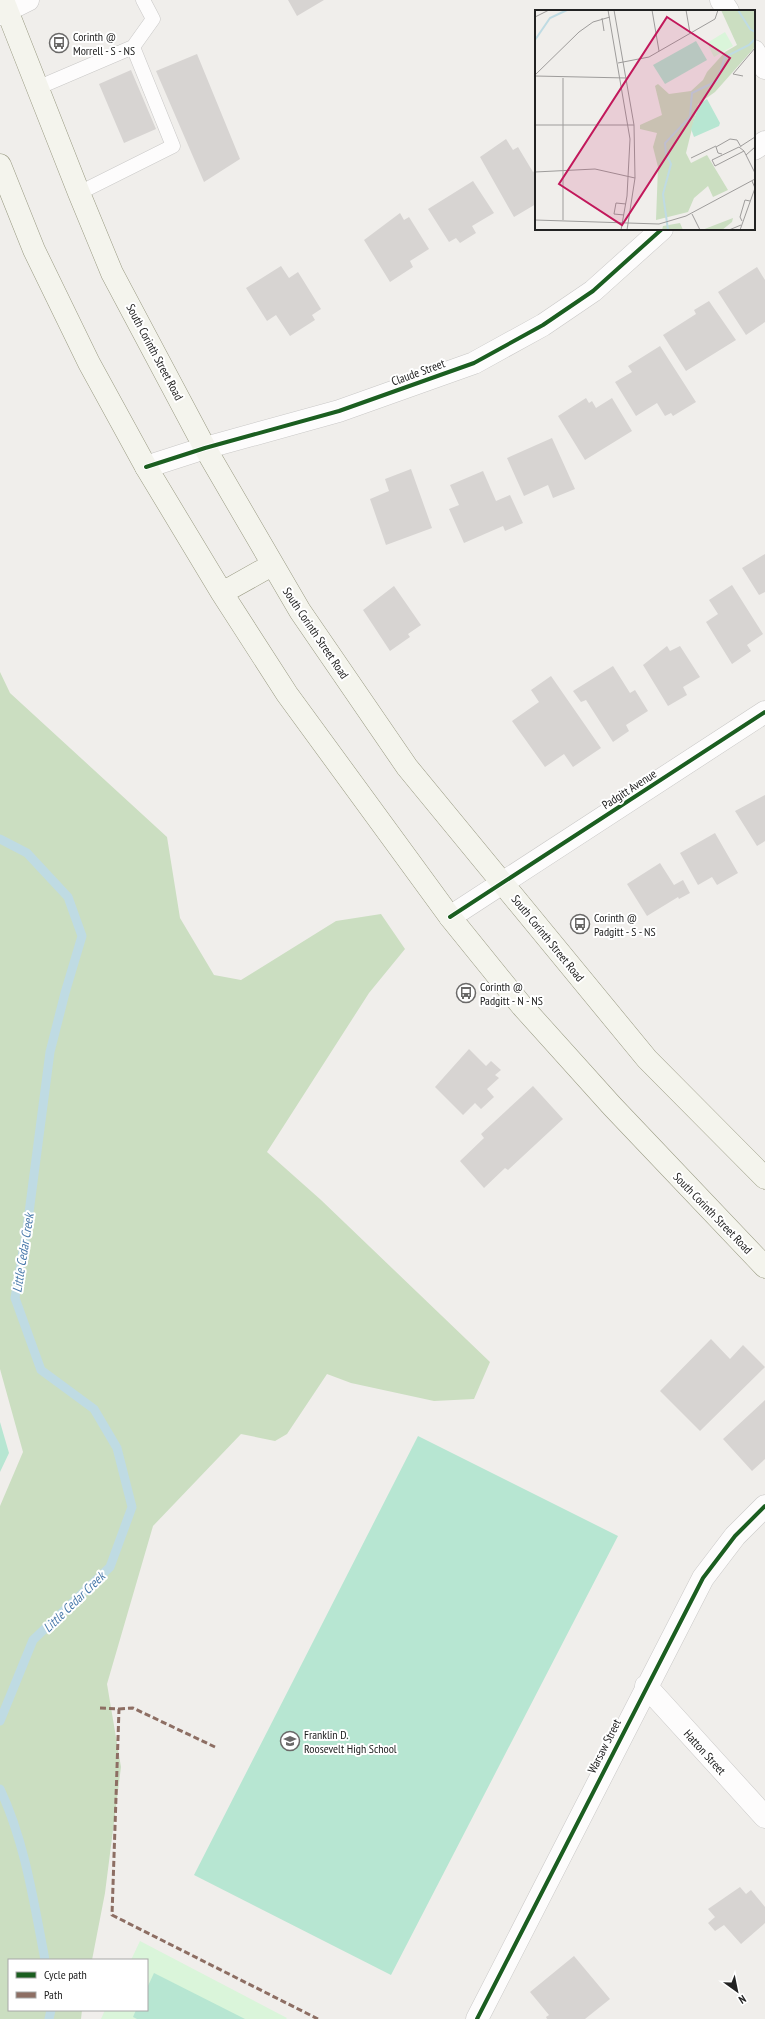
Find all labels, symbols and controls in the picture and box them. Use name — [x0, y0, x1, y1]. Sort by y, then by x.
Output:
inset map — [535, 10, 755, 230]
place label: Corinth @ Morrell - S - NS — [73, 29, 135, 58]
bus stop icon: Corinth @ Morrell - S - NS — [48, 32, 70, 54]
street label: South Corinth Street Road — [123, 301, 187, 403]
street label: Claude Street — [389, 355, 447, 389]
street label: South Corinth Street Road — [280, 584, 352, 682]
street label: Padgitt Avenue — [599, 766, 659, 812]
street label: South Corinth Street Road — [508, 892, 588, 984]
place label: Corinth @ Padgitt - S - NS — [594, 910, 656, 939]
bus stop icon: Corinth @ Padgitt - S - NS — [569, 913, 591, 935]
place label: Corinth @ Padgitt - N - NS — [480, 979, 543, 1008]
bus stop icon: Corinth @ Padgitt - N - NS — [455, 982, 477, 1004]
street label: South Corinth Street Road — [670, 1169, 756, 1257]
water label: Little Cedar Creek — [8, 1210, 38, 1294]
water label: Little Cedar Creek — [39, 1567, 110, 1636]
street label: Warsaw Street — [584, 1716, 624, 1776]
street label: Hatton Street — [681, 1726, 730, 1778]
place label: Franklin D. Roosevelt High School — [304, 1727, 397, 1756]
school or university icon: Franklin D. Roosevelt High School — [279, 1730, 301, 1752]
legend — [8, 1959, 148, 2011]
text: Cycle path — [44, 1967, 87, 1982]
north arrow — [717, 1971, 757, 2011]
text: Path — [44, 1987, 62, 2002]
text: N — [736, 1992, 749, 2007]

